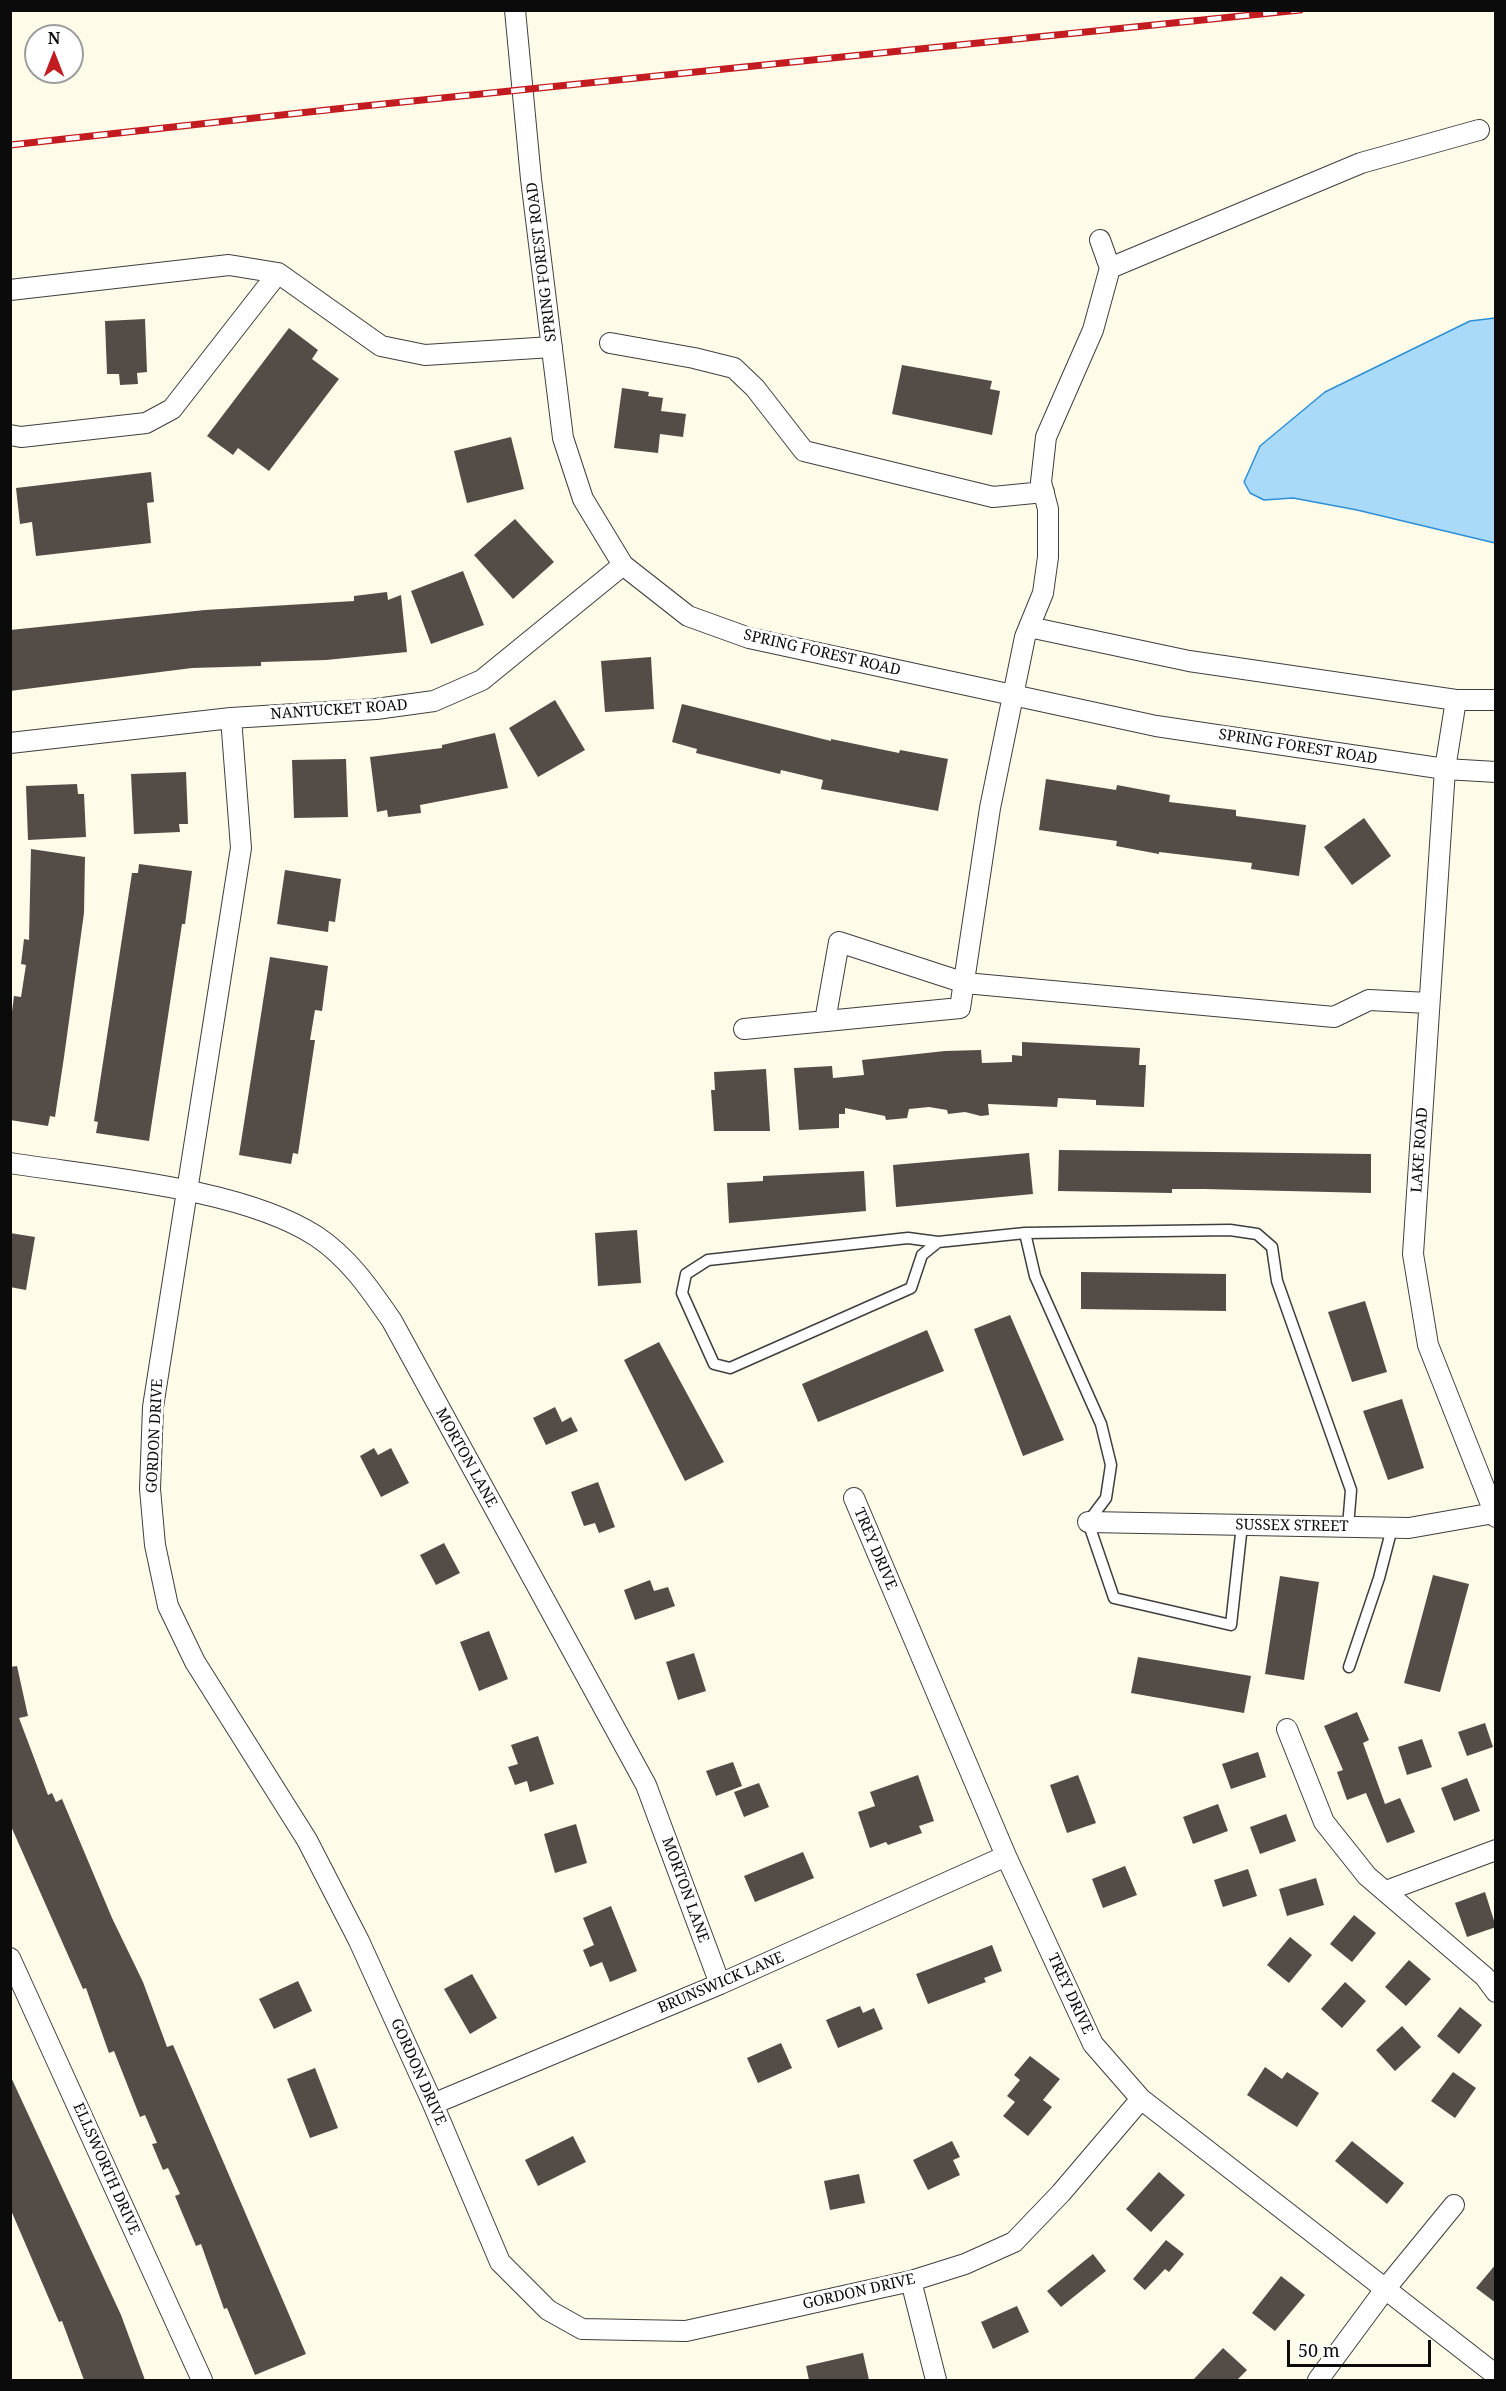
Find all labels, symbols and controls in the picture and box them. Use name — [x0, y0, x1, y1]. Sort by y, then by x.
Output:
north arrow — [24, 24, 84, 84]
text: N — [48, 27, 60, 49]
street label: SPRING FOREST ROAD — [523, 181, 561, 343]
street label: SPRING FOREST ROAD — [742, 626, 902, 680]
street label: NANTUCKET ROAD — [270, 696, 408, 724]
street label: SPRING FOREST ROAD — [1217, 726, 1379, 768]
street label: LAKE ROAD — [1408, 1107, 1432, 1193]
street label: GORDON DRIVE — [143, 1378, 167, 1494]
street label: MORTON LANE — [431, 1405, 501, 1511]
street label: TREY DRIVE — [850, 1505, 900, 1593]
street label: SUSSEX STREET — [1235, 1516, 1349, 1536]
street label: MORTON LANE — [658, 1835, 712, 1945]
street label: BRUNSWICK LANE — [655, 1948, 787, 2018]
street label: TREY DRIVE — [1043, 1951, 1097, 2037]
street label: GORDON DRIVE — [386, 2016, 450, 2128]
street label: ELLSWORTH DRIVE — [69, 2100, 143, 2238]
street label: GORDON DRIVE — [801, 2270, 917, 2314]
scale bar — [1290, 2328, 1434, 2366]
text: 50 m — [1298, 2338, 1340, 2362]

